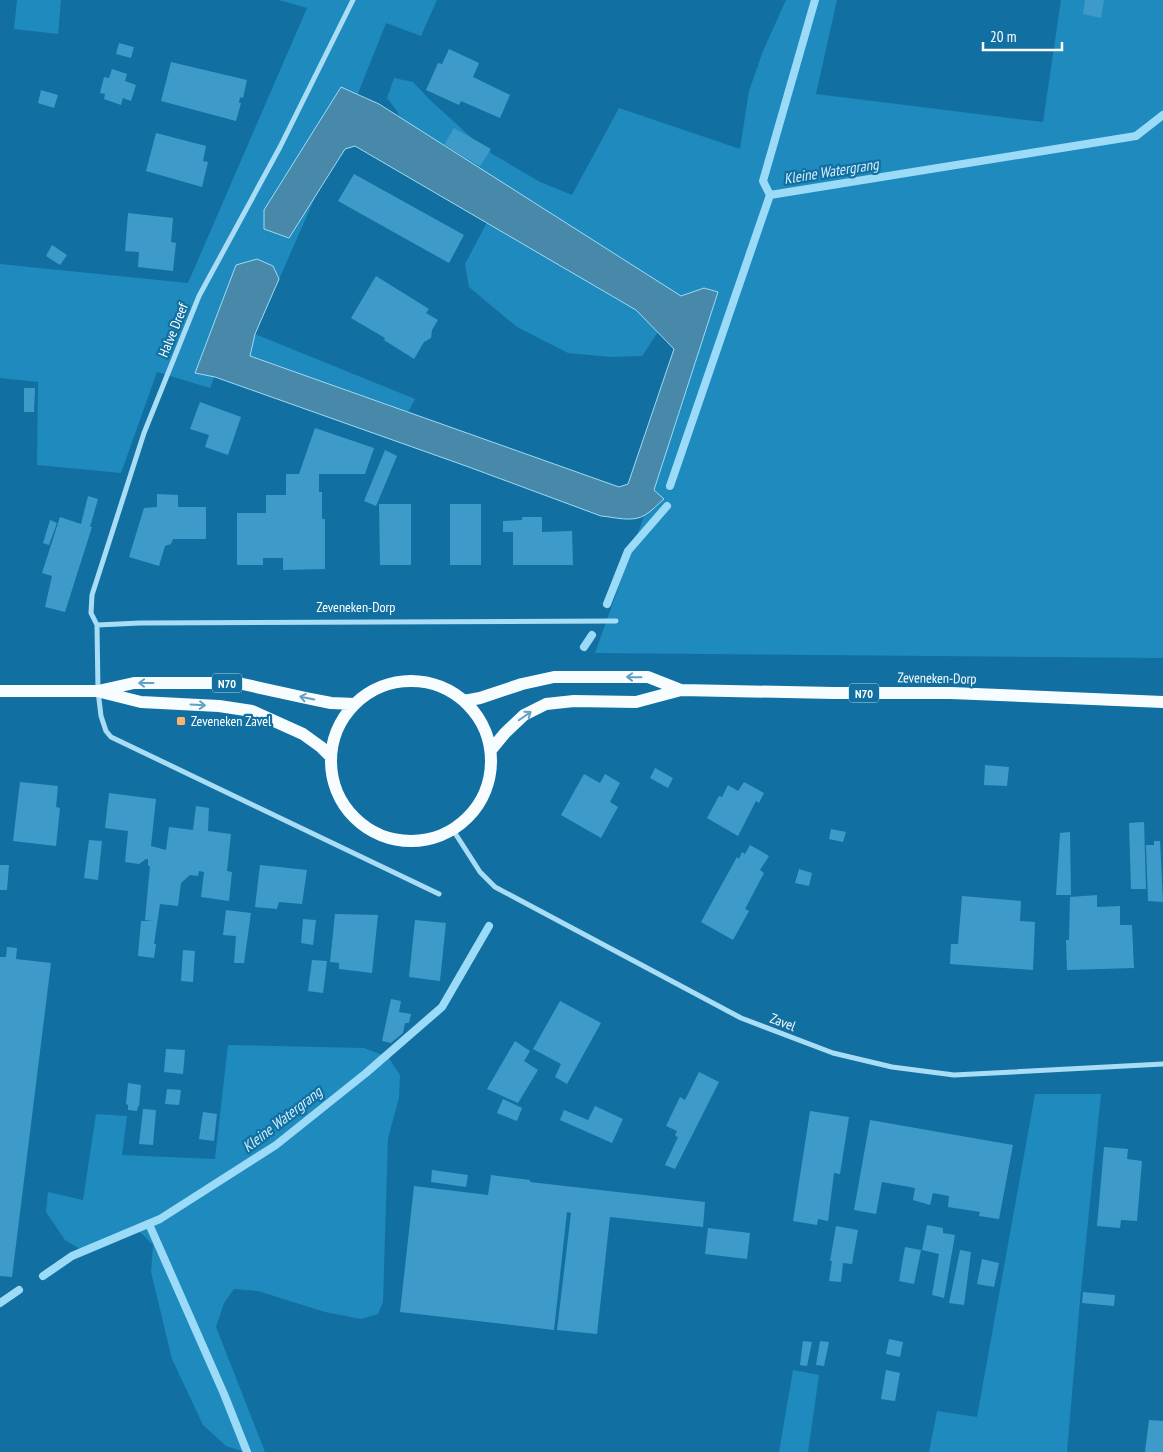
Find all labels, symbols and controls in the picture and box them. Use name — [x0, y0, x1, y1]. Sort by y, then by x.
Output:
scale bar — [983, 20, 1062, 52]
text: 20 m — [990, 27, 1016, 46]
water label: Kleine Watergrang — [782, 154, 881, 188]
street label: Halve Dreef — [154, 300, 192, 360]
street label: Zeveneken-Dorp — [317, 598, 395, 616]
street label: Zeveneken-Dorp — [897, 668, 977, 688]
one-way arrow — [626, 672, 642, 682]
road number: N70 — [212, 674, 242, 692]
one-way arrow — [138, 678, 154, 688]
road number: N70 — [849, 684, 879, 702]
one-way arrow — [299, 693, 315, 703]
one-way arrow — [190, 701, 206, 710]
one-way arrow — [518, 711, 532, 721]
place label: Zeveneken Zavel — [191, 712, 272, 730]
marker: Zeveneken Zavel — [175, 715, 187, 727]
street label: Zavel — [768, 1009, 799, 1035]
water label: Kleine Watergrang — [238, 1081, 327, 1156]

